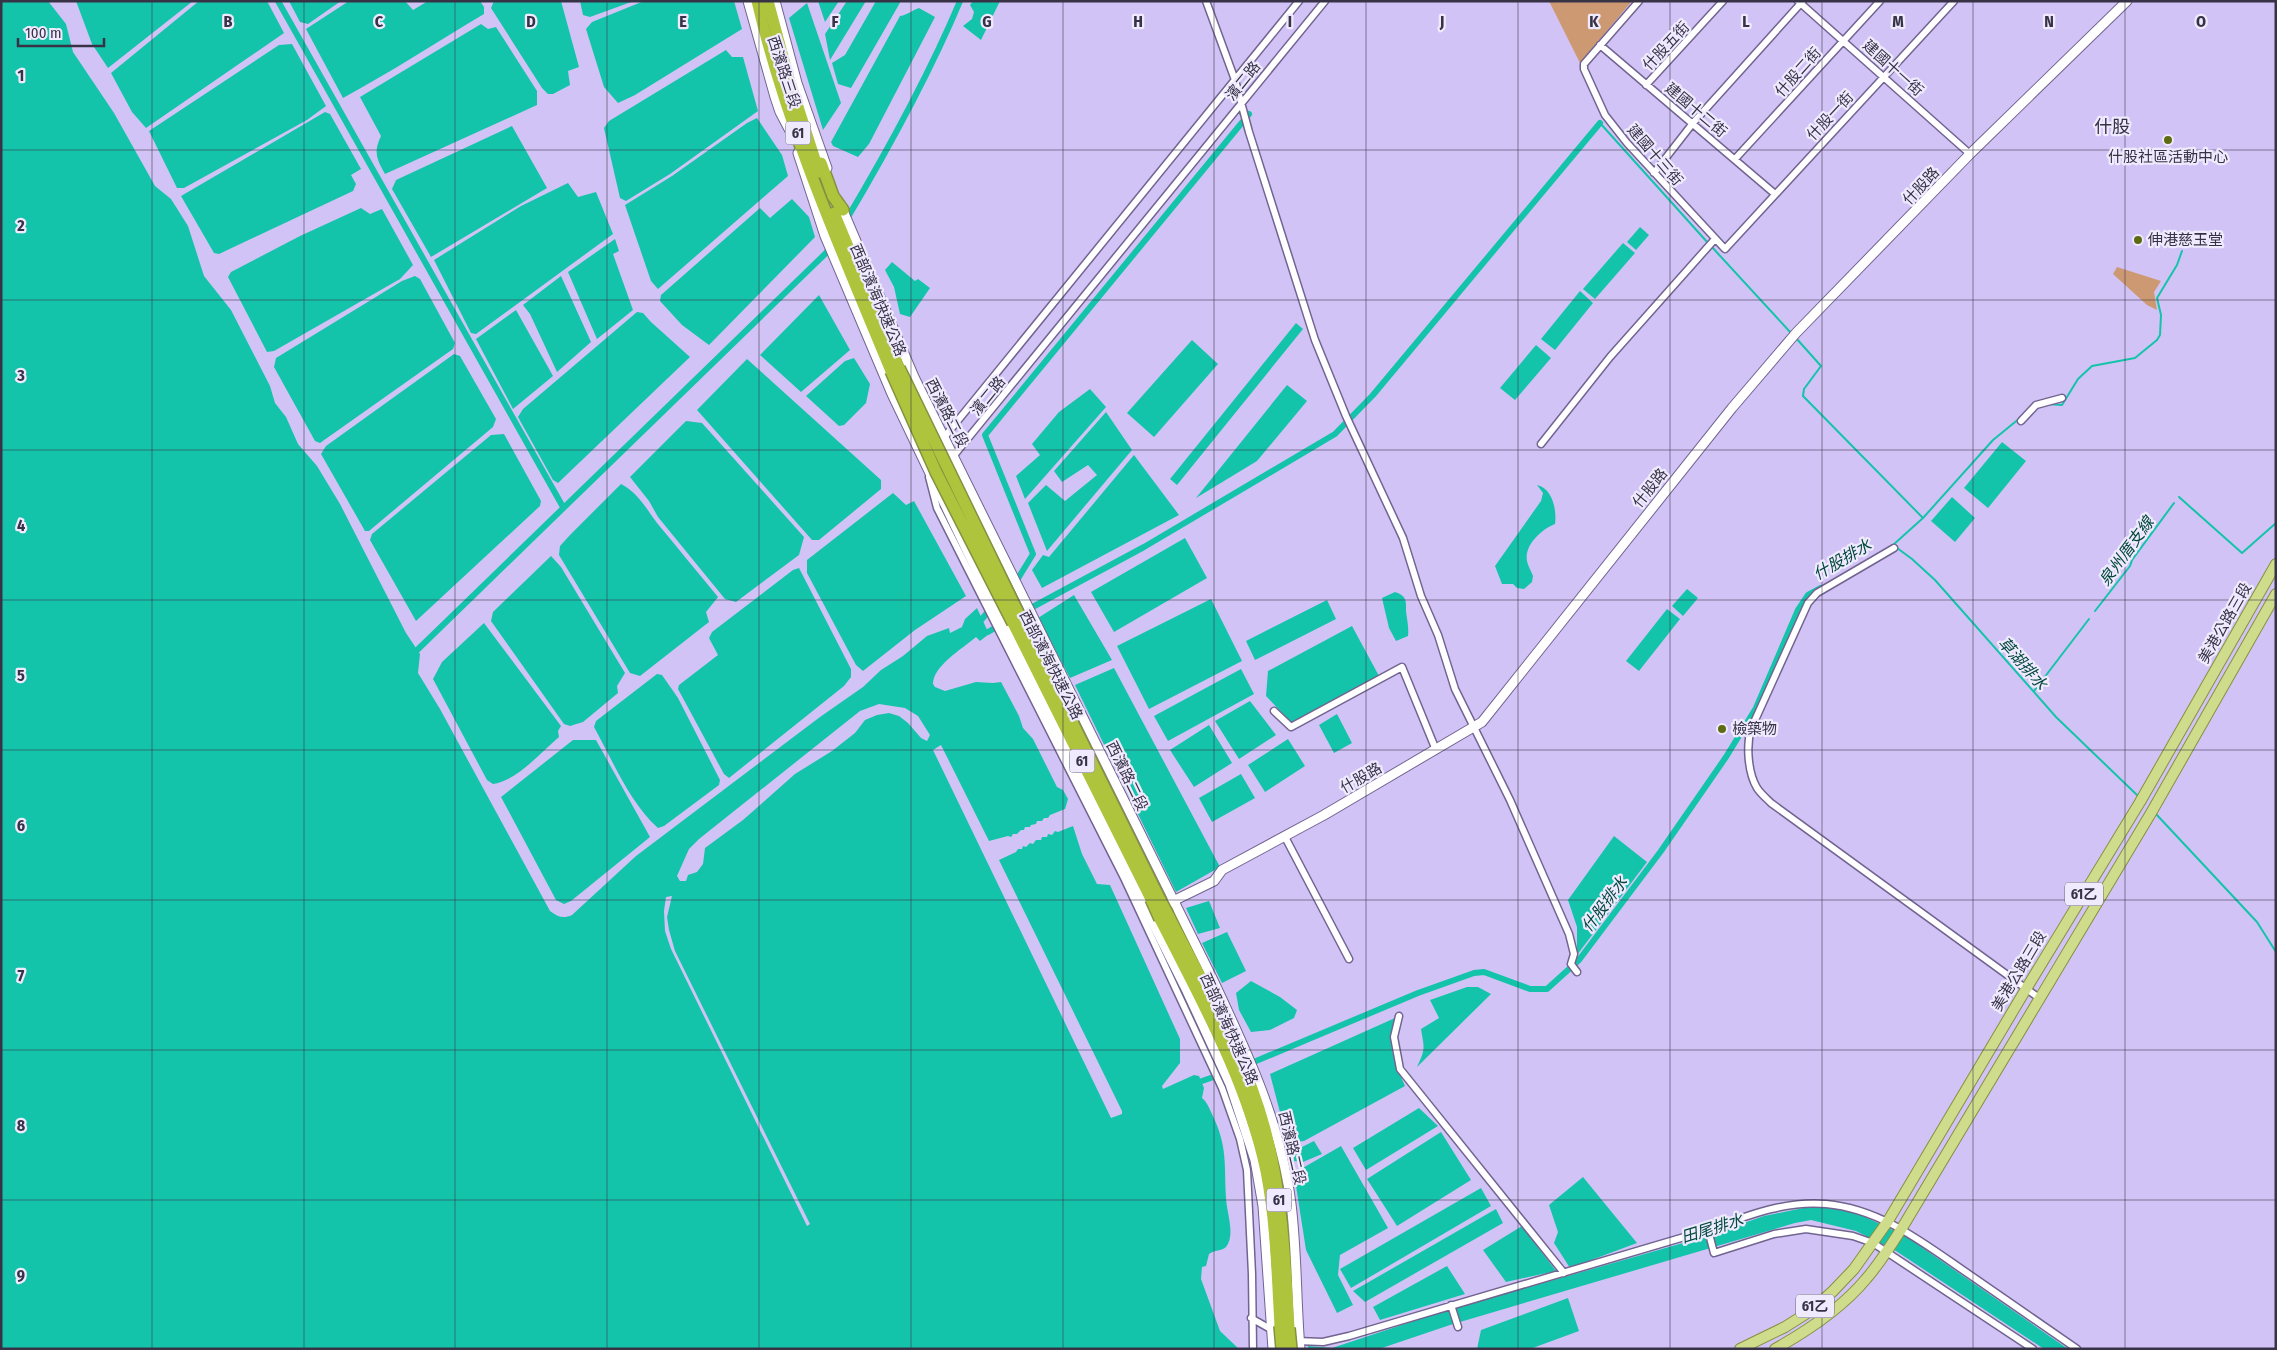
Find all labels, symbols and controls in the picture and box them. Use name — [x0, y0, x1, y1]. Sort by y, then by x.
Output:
text: B — [224, 12, 233, 31]
text: C — [375, 12, 384, 31]
text: D — [526, 12, 536, 31]
text: E — [679, 12, 687, 31]
text: F — [831, 12, 839, 31]
text: G — [982, 12, 992, 31]
text: H — [1133, 12, 1143, 31]
text: I — [1288, 12, 1292, 31]
text: J — [1439, 12, 1444, 31]
text: K — [1589, 12, 1599, 31]
text: L — [1742, 12, 1750, 31]
text: M — [1892, 12, 1904, 31]
text: N — [2044, 12, 2054, 31]
text: O — [2196, 12, 2206, 31]
scale bar — [18, 15, 104, 47]
street label: 什股五街 — [1639, 18, 1693, 74]
text: 100 m — [25, 24, 62, 42]
street label: 西濱路三段 — [764, 34, 804, 110]
street label: 建國十一街 — [1859, 36, 1927, 100]
street label: 什股二街 — [1771, 44, 1825, 100]
street label: 濱二路 — [1222, 58, 1264, 104]
text: 1 — [18, 66, 24, 85]
street label: 建國十二街 — [1661, 79, 1731, 141]
street label: 什股一街 — [1803, 88, 1857, 144]
district label: 什股 — [2094, 116, 2130, 138]
street label: 建國十三街 — [1624, 121, 1686, 189]
road number: 61 — [786, 122, 810, 144]
marker: 什股社區活動中心 — [2162, 134, 2174, 146]
place label: 什股社區活動中心 — [2108, 148, 2228, 166]
street label: 什股路 — [1899, 163, 1943, 209]
text: 2 — [16, 216, 25, 235]
place label: 伸港慈玉堂 — [2148, 231, 2223, 249]
marker: 伸港慈玉堂 — [2132, 234, 2144, 246]
street label: 西部濱海快速公路 — [846, 241, 910, 359]
text: 3 — [16, 366, 25, 385]
street label: 濱二路 — [967, 373, 1009, 419]
street label: 西濱路二段 — [922, 375, 972, 451]
street label: 什股路 — [1629, 465, 1671, 511]
water label: 泉州厝支線 — [2095, 512, 2159, 589]
text: 4 — [17, 516, 25, 535]
water label: 什股排水 — [1810, 535, 1876, 584]
street label: 美港公路三段 — [2195, 580, 2255, 666]
street label: 西部濱海快速公路 — [1016, 607, 1086, 723]
water label: 草湖排水 — [1994, 633, 2052, 694]
text: 5 — [17, 666, 25, 685]
place label: 檢築物 — [1732, 720, 1777, 738]
marker: 檢築物 — [1716, 723, 1728, 735]
street label: 西濱路二段 — [1102, 738, 1152, 814]
road number: 61 — [1070, 749, 1094, 772]
street label: 什股路 — [1337, 759, 1385, 797]
text: 6 — [17, 816, 25, 835]
water label: 什股排水 — [1578, 872, 1632, 936]
road number: 61乙 — [2065, 882, 2103, 906]
street label: 美港公路三段 — [1988, 928, 2050, 1014]
text: 7 — [18, 966, 25, 985]
street label: 西部濱海快速公路 — [1196, 971, 1262, 1087]
street label: 西濱路二段 — [1275, 1109, 1309, 1187]
text: 8 — [17, 1116, 26, 1135]
road number: 61 — [1266, 1188, 1292, 1212]
water label: 田尾排水 — [1679, 1210, 1746, 1247]
text: 9 — [17, 1266, 25, 1285]
road number: 61乙 — [1796, 1294, 1834, 1318]

